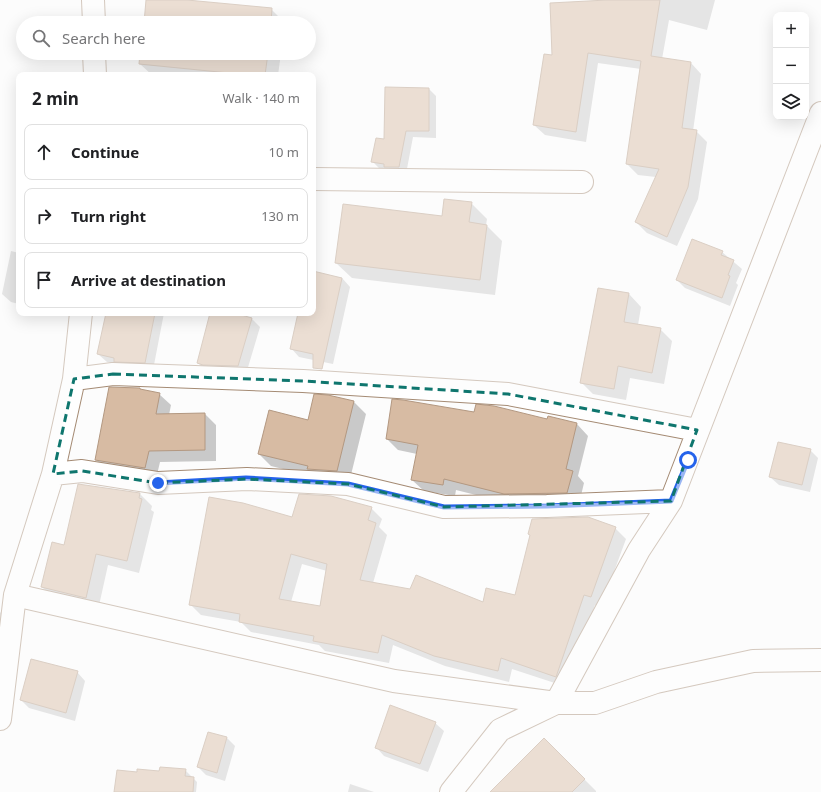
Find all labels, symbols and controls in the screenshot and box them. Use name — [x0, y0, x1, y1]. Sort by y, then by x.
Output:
map controls — [773, 12, 809, 120]
button: + — [773, 12, 809, 48]
search box — [16, 16, 316, 60]
icon: search — [30, 27, 52, 49]
text: Search here — [62, 28, 145, 48]
button: − — [773, 48, 809, 84]
button: layers — [773, 84, 809, 120]
text: 2 min — [32, 87, 79, 110]
text: Walk · 140 m — [222, 89, 300, 107]
icon: ahead — [33, 141, 55, 163]
text: Continue — [71, 142, 139, 162]
text: 10 m — [269, 143, 299, 161]
icon: right — [33, 205, 55, 227]
text: Turn right — [71, 206, 146, 226]
text: 130 m — [261, 207, 299, 225]
icon: arrive — [33, 269, 55, 291]
text: Arrive at destination — [71, 270, 226, 290]
route start — [679, 451, 697, 469]
route end — [149, 474, 167, 492]

